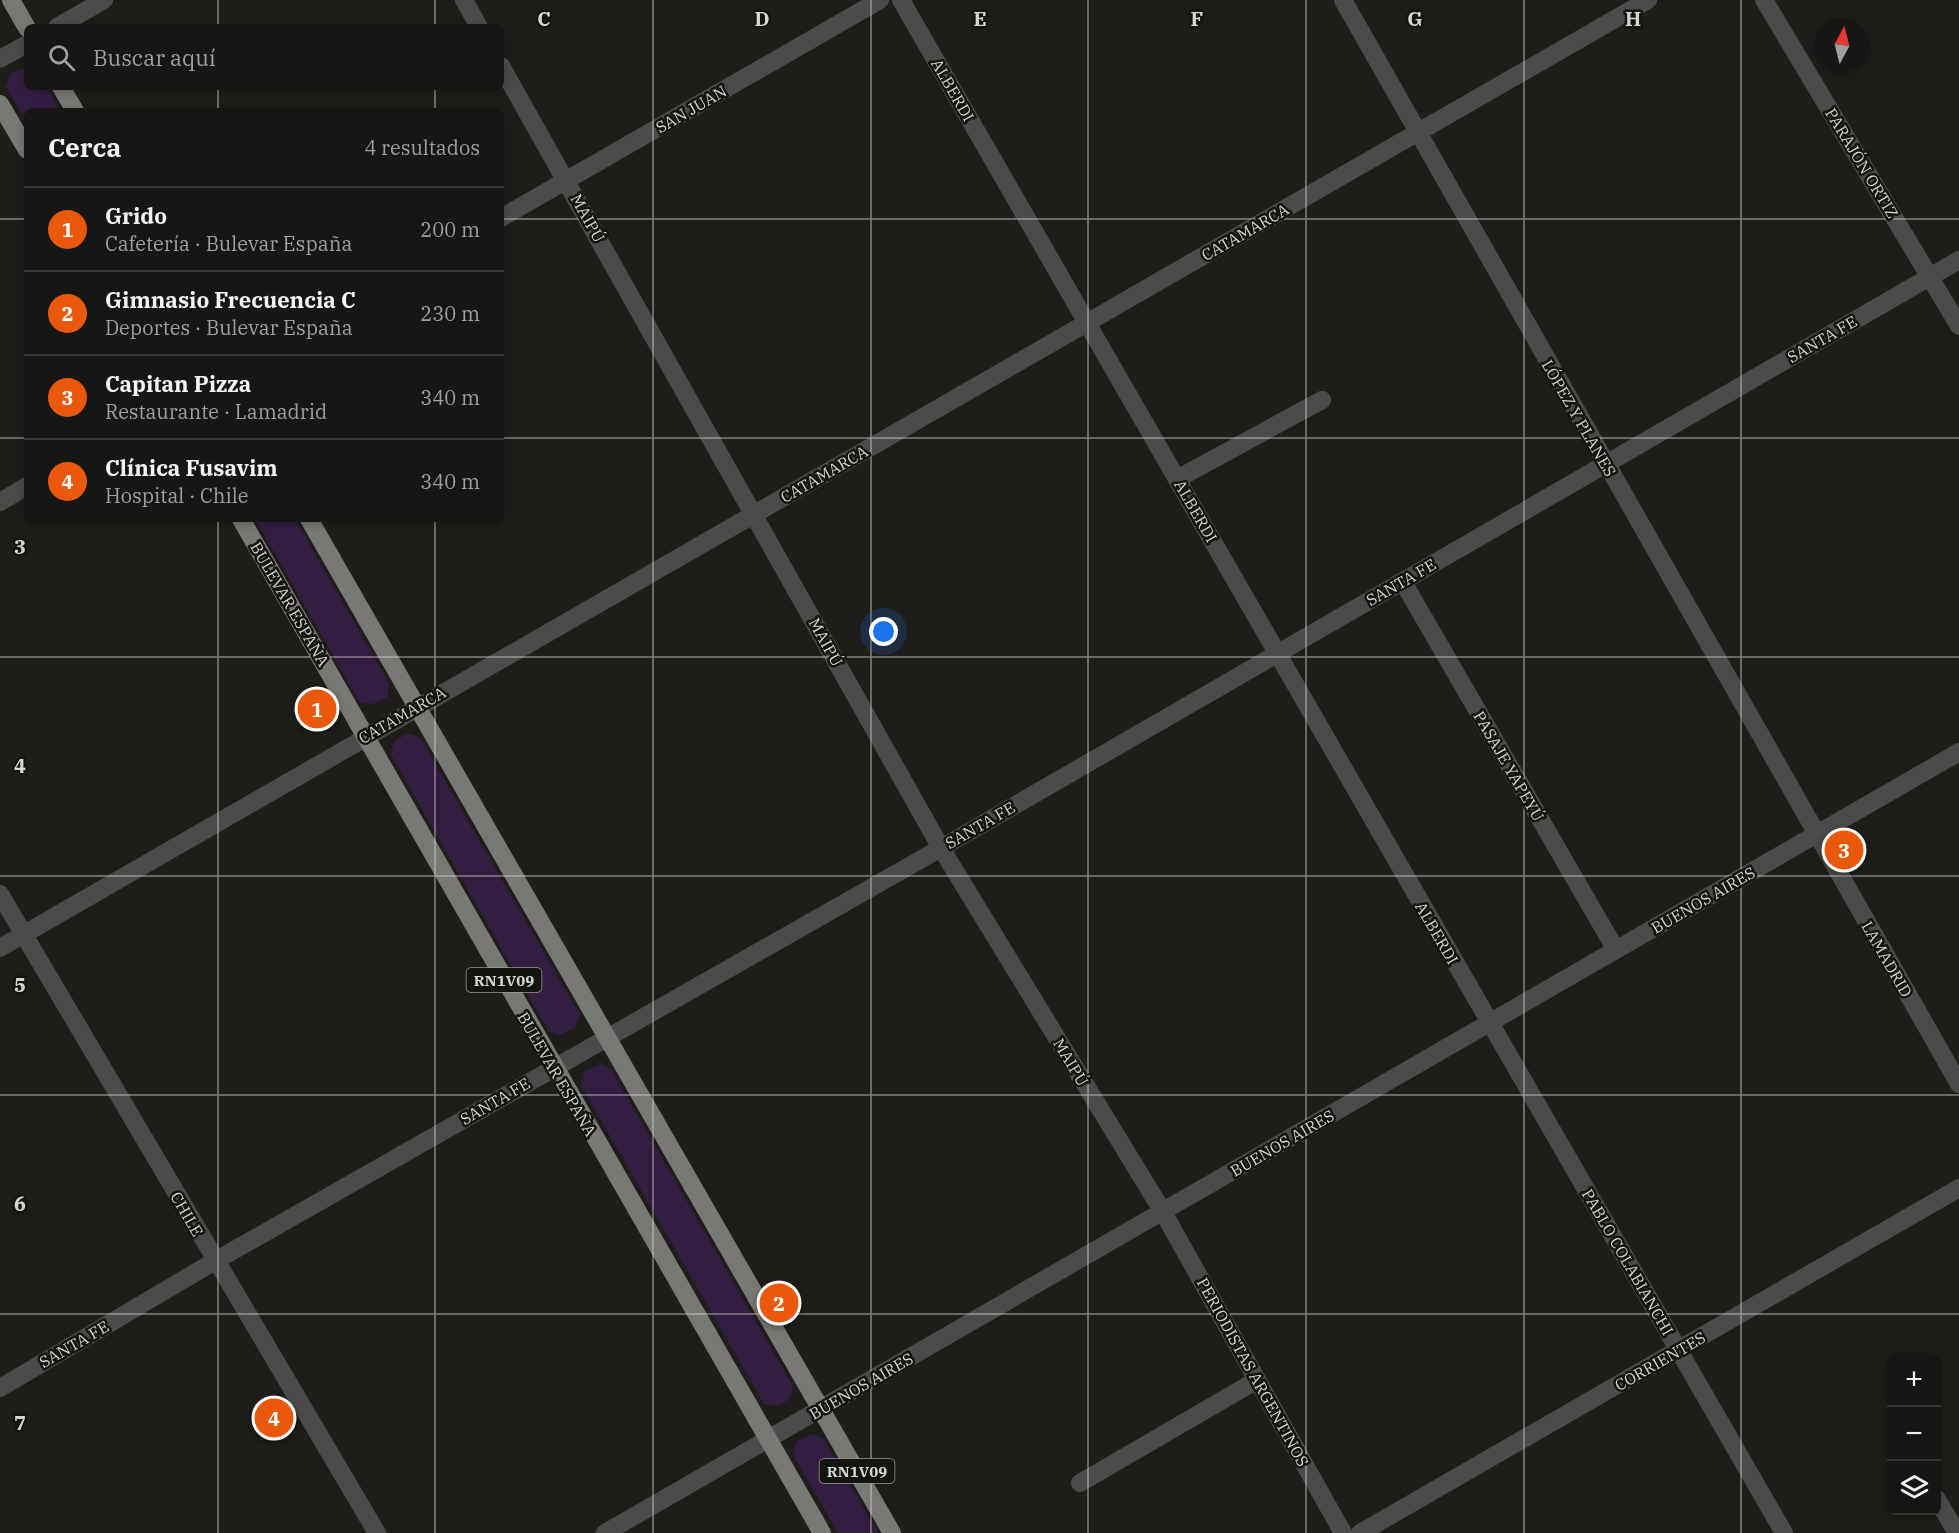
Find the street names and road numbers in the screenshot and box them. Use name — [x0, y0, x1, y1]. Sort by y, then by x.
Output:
street label: ALBERDI — [927, 55, 979, 125]
street label: SAN JUAN — [652, 81, 730, 137]
street label: PARAJÓN ORTIZ — [1821, 104, 1904, 222]
street label: MAIPÚ — [567, 190, 610, 246]
street label: CATAMARCA — [1198, 199, 1292, 265]
street label: SANTA FE — [1784, 311, 1860, 367]
street label: LÓPEZ Y PLANES — [1537, 356, 1621, 480]
street label: CATAMARCA — [777, 441, 871, 507]
street label: ALBERDI — [1170, 476, 1222, 546]
street label: BULEVAR ESPAÑA — [246, 538, 334, 670]
street label: SANTA FE — [1363, 554, 1439, 610]
street label: MAIPÚ — [805, 614, 848, 670]
street label: CATAMARCA — [355, 682, 449, 748]
street label: PASAJE YAPEYÚ — [1469, 707, 1550, 825]
street label: SANTA FE — [942, 797, 1018, 853]
street label: BUENOS AIRES — [1647, 862, 1759, 938]
street label: ALBERDI — [1411, 898, 1463, 968]
street label: LAMADRID — [1857, 917, 1917, 1001]
road number: RN1V09 — [466, 968, 542, 992]
street label: BULEVAR ESPAÑA — [513, 1008, 601, 1140]
street label: MAIPÚ — [1049, 1034, 1094, 1090]
street label: SANTA FE — [457, 1073, 533, 1129]
street label: BUENOS AIRES — [1226, 1105, 1338, 1181]
street label: PABLO COLABIANCHI — [1578, 1185, 1678, 1339]
street label: CHILE — [166, 1188, 208, 1240]
street label: PERIODISTAS ARGENTINOS — [1193, 1274, 1313, 1470]
street label: SANTA FE — [36, 1316, 112, 1372]
street label: CORRIENTES — [1611, 1327, 1709, 1395]
street label: BUENOS AIRES — [805, 1348, 917, 1424]
road number: RN1V09 — [820, 1459, 894, 1483]

